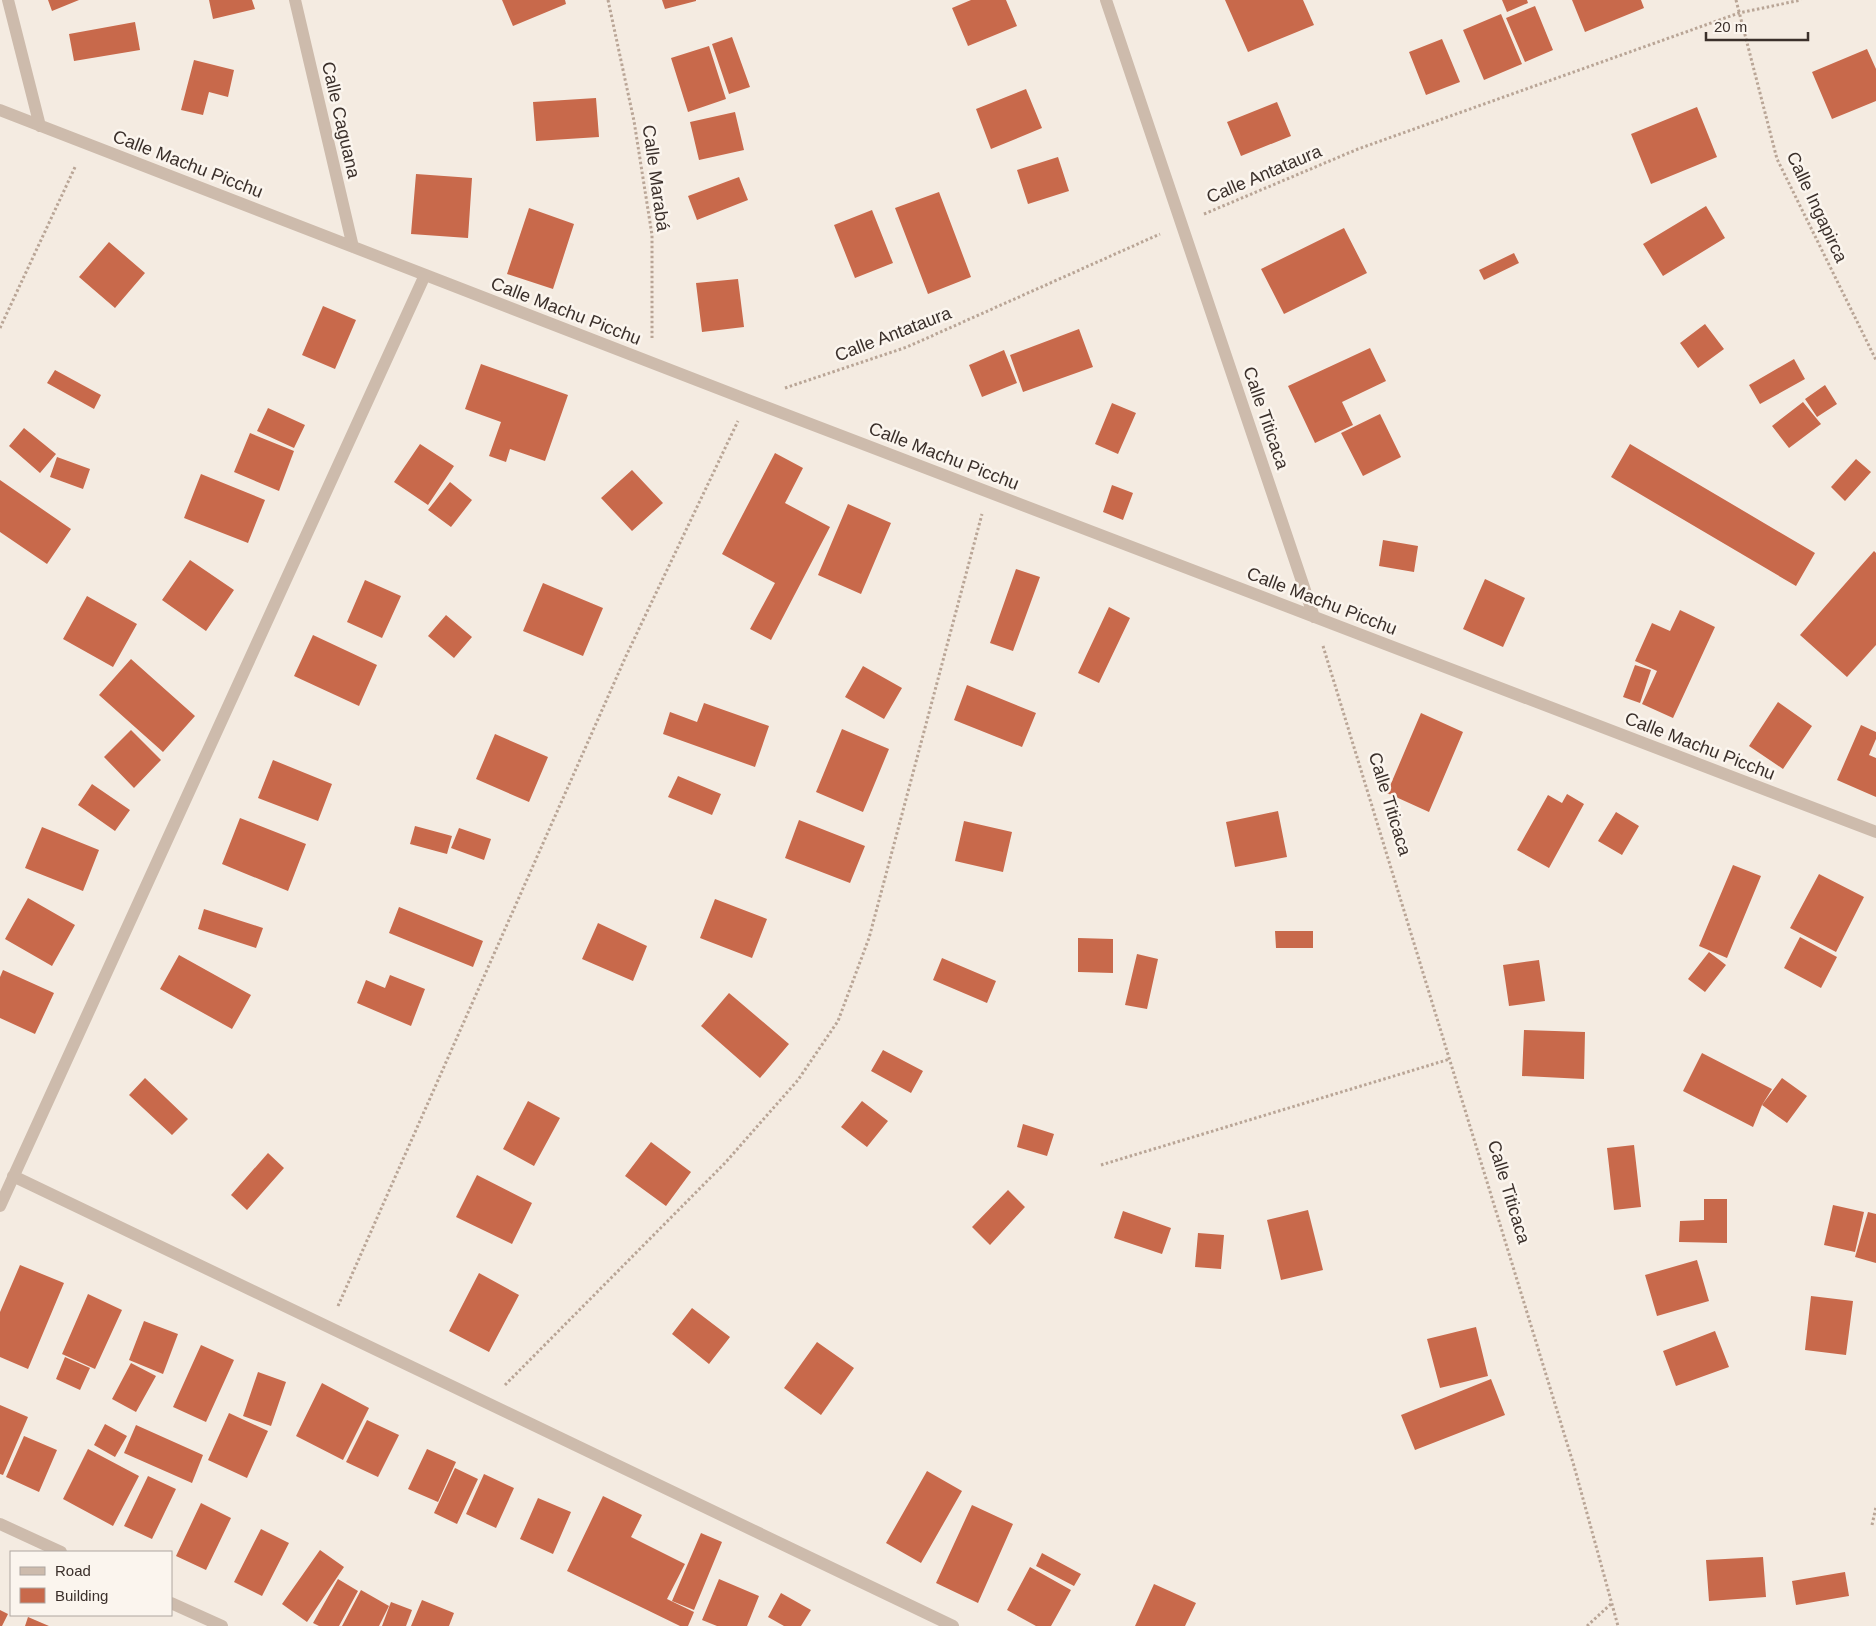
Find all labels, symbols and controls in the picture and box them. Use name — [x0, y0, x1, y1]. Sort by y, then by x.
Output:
scale bar — [1706, 10, 1808, 42]
text: 20 m — [1714, 18, 1747, 35]
street label: Calle Caguana — [318, 60, 364, 181]
street label: Calle Marabá — [639, 124, 673, 233]
street label: Calle Machu Picchu — [110, 126, 266, 202]
street label: Calle Antataura — [1203, 140, 1325, 207]
street label: Calle Ingapirca — [1783, 148, 1852, 267]
street label: Calle Machu Picchu — [488, 273, 644, 349]
street label: Calle Antataura — [832, 302, 955, 365]
street label: Calle Titicaca — [1239, 364, 1293, 473]
street label: Calle Machu Picchu — [866, 418, 1022, 494]
street label: Calle Machu Picchu — [1244, 563, 1400, 639]
street label: Calle Machu Picchu — [1622, 708, 1778, 784]
street label: Calle Titicaca — [1365, 750, 1415, 859]
street label: Calle Titicaca — [1484, 1138, 1534, 1247]
legend — [10, 1551, 172, 1616]
text: Road — [55, 1562, 91, 1579]
text: Building — [55, 1587, 108, 1604]

